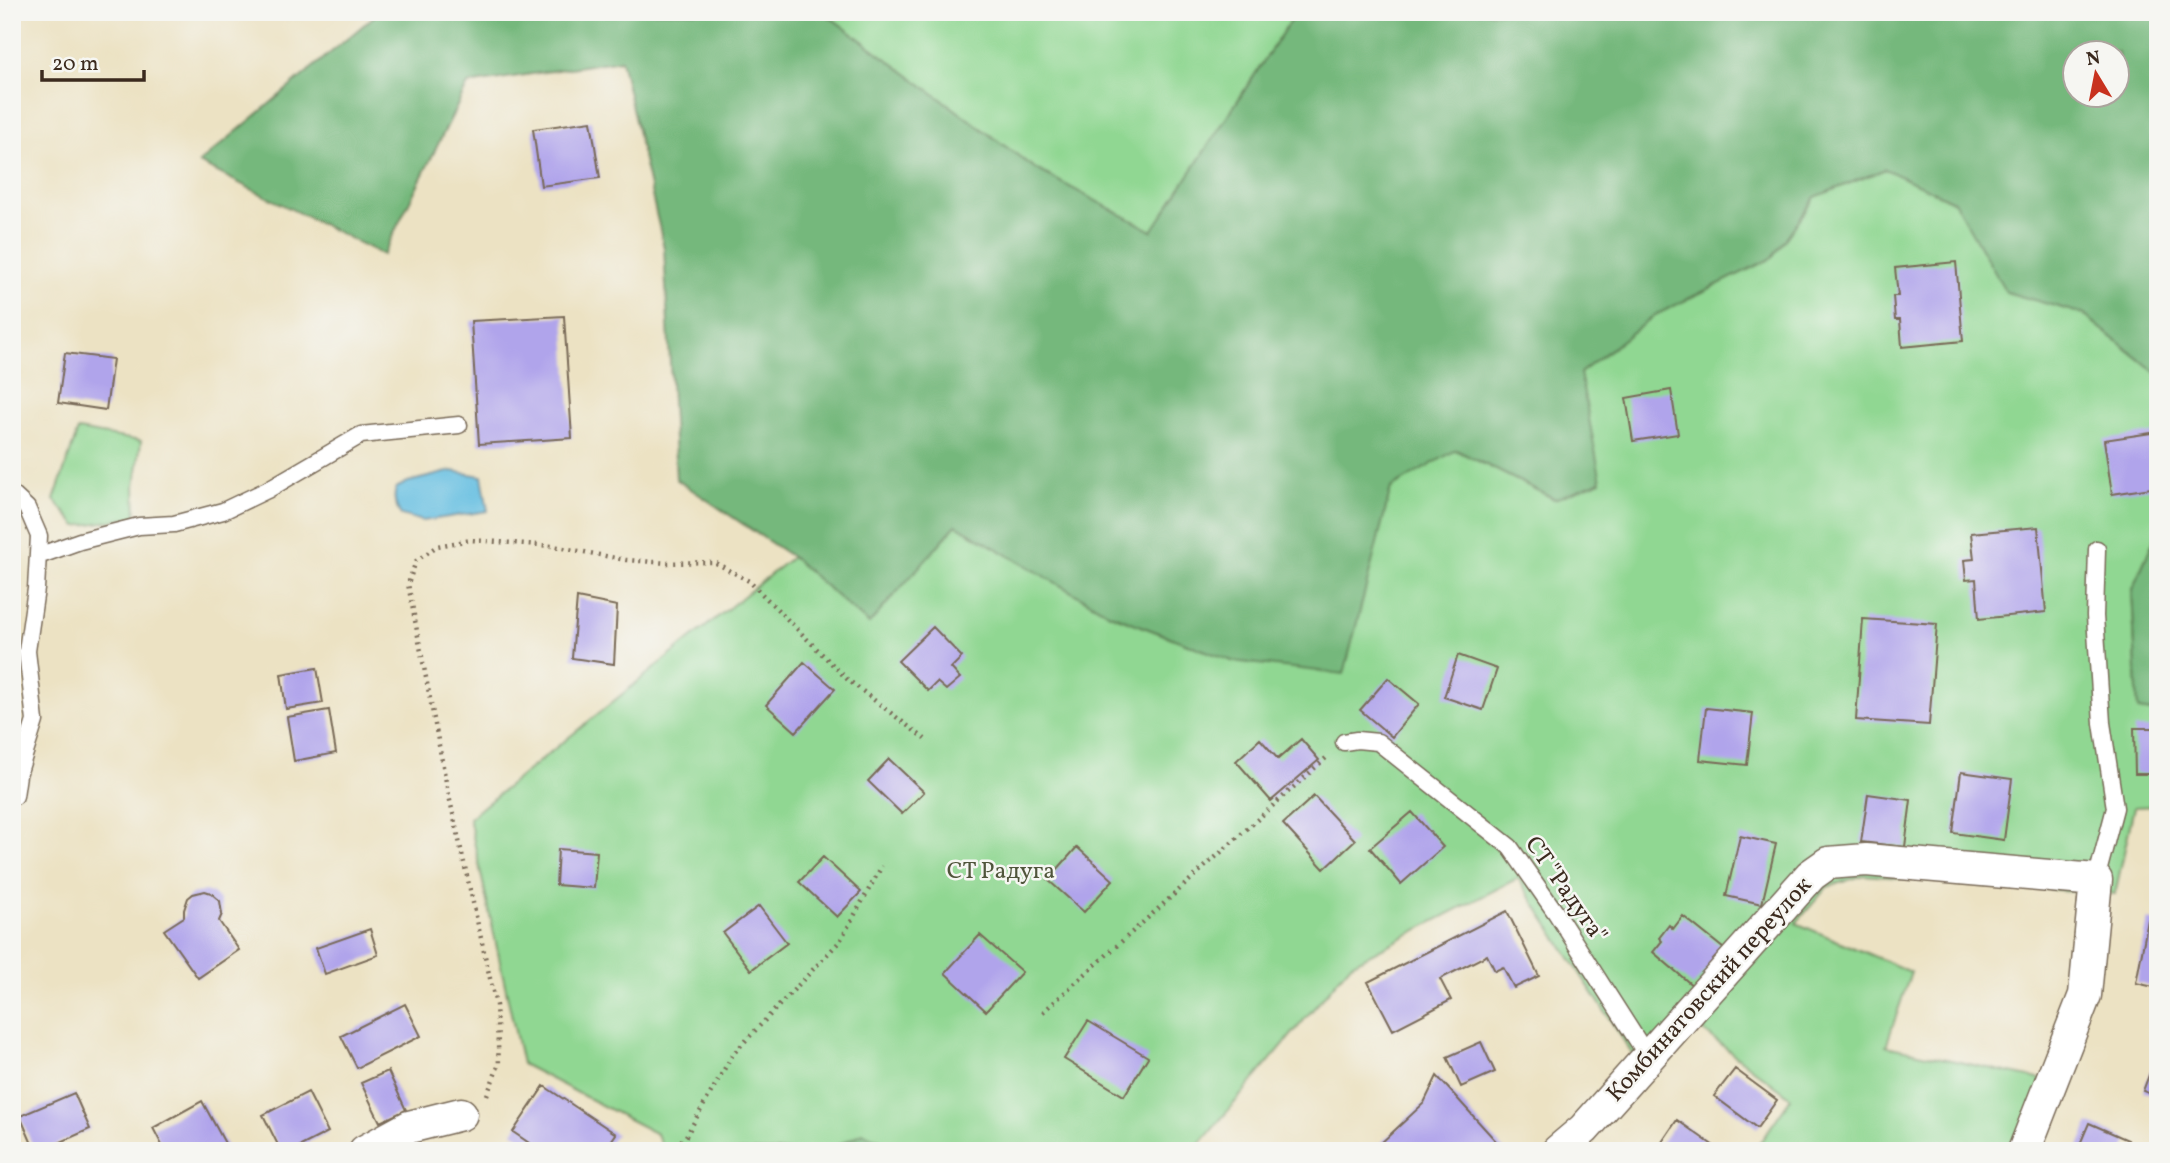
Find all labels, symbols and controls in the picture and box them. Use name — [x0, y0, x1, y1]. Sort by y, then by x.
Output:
scale bar — [42, 38, 144, 82]
north arrow — [2062, 38, 2132, 108]
text: N — [2084, 45, 2103, 73]
text: 20 m — [52, 50, 98, 79]
street label: СТ "Радуга" — [1516, 830, 1614, 950]
park label: СТ Радуга — [947, 855, 1055, 889]
street label: Комбинатовский переулок — [1599, 870, 1821, 1110]

